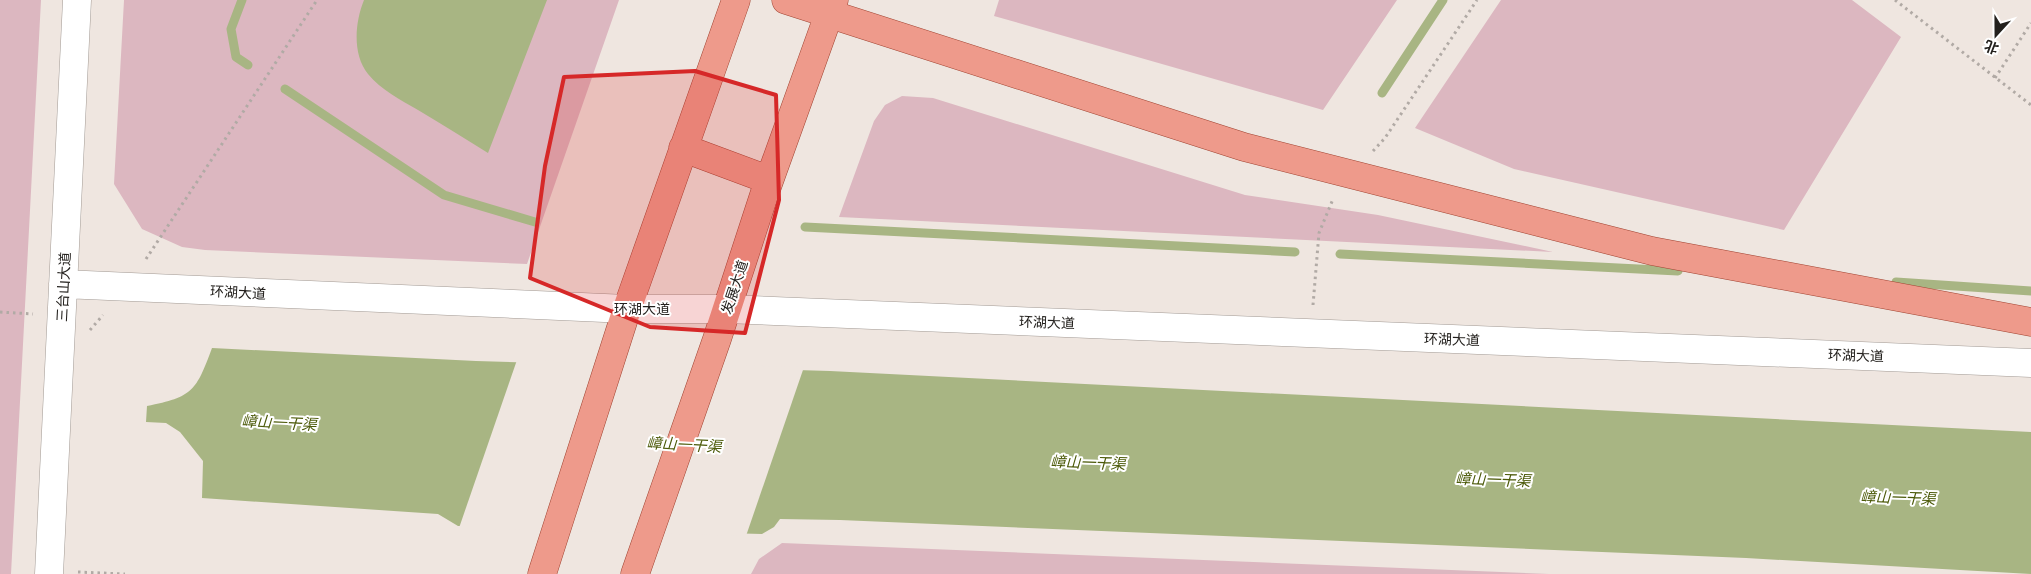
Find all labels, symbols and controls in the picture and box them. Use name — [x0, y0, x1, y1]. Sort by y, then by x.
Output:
north arrow — [1971, 10, 2021, 60]
text: 北 — [1981, 36, 2001, 59]
street label: 三台山大道 — [52, 252, 74, 322]
street label: 发展大道 — [716, 257, 752, 317]
street label: 环湖大道 — [210, 281, 266, 303]
street label: 环湖大道 — [614, 299, 670, 318]
street label: 环湖大道 — [1019, 312, 1075, 332]
street label: 环湖大道 — [1424, 329, 1480, 349]
street label: 环湖大道 — [1828, 345, 1884, 365]
water label: 嶂山一干渠 — [241, 410, 319, 434]
water label: 嶂山一干渠 — [646, 432, 724, 456]
water label: 嶂山一干渠 — [1050, 451, 1128, 473]
water label: 嶂山一干渠 — [1455, 468, 1533, 490]
water label: 嶂山一干渠 — [1860, 486, 1938, 508]

